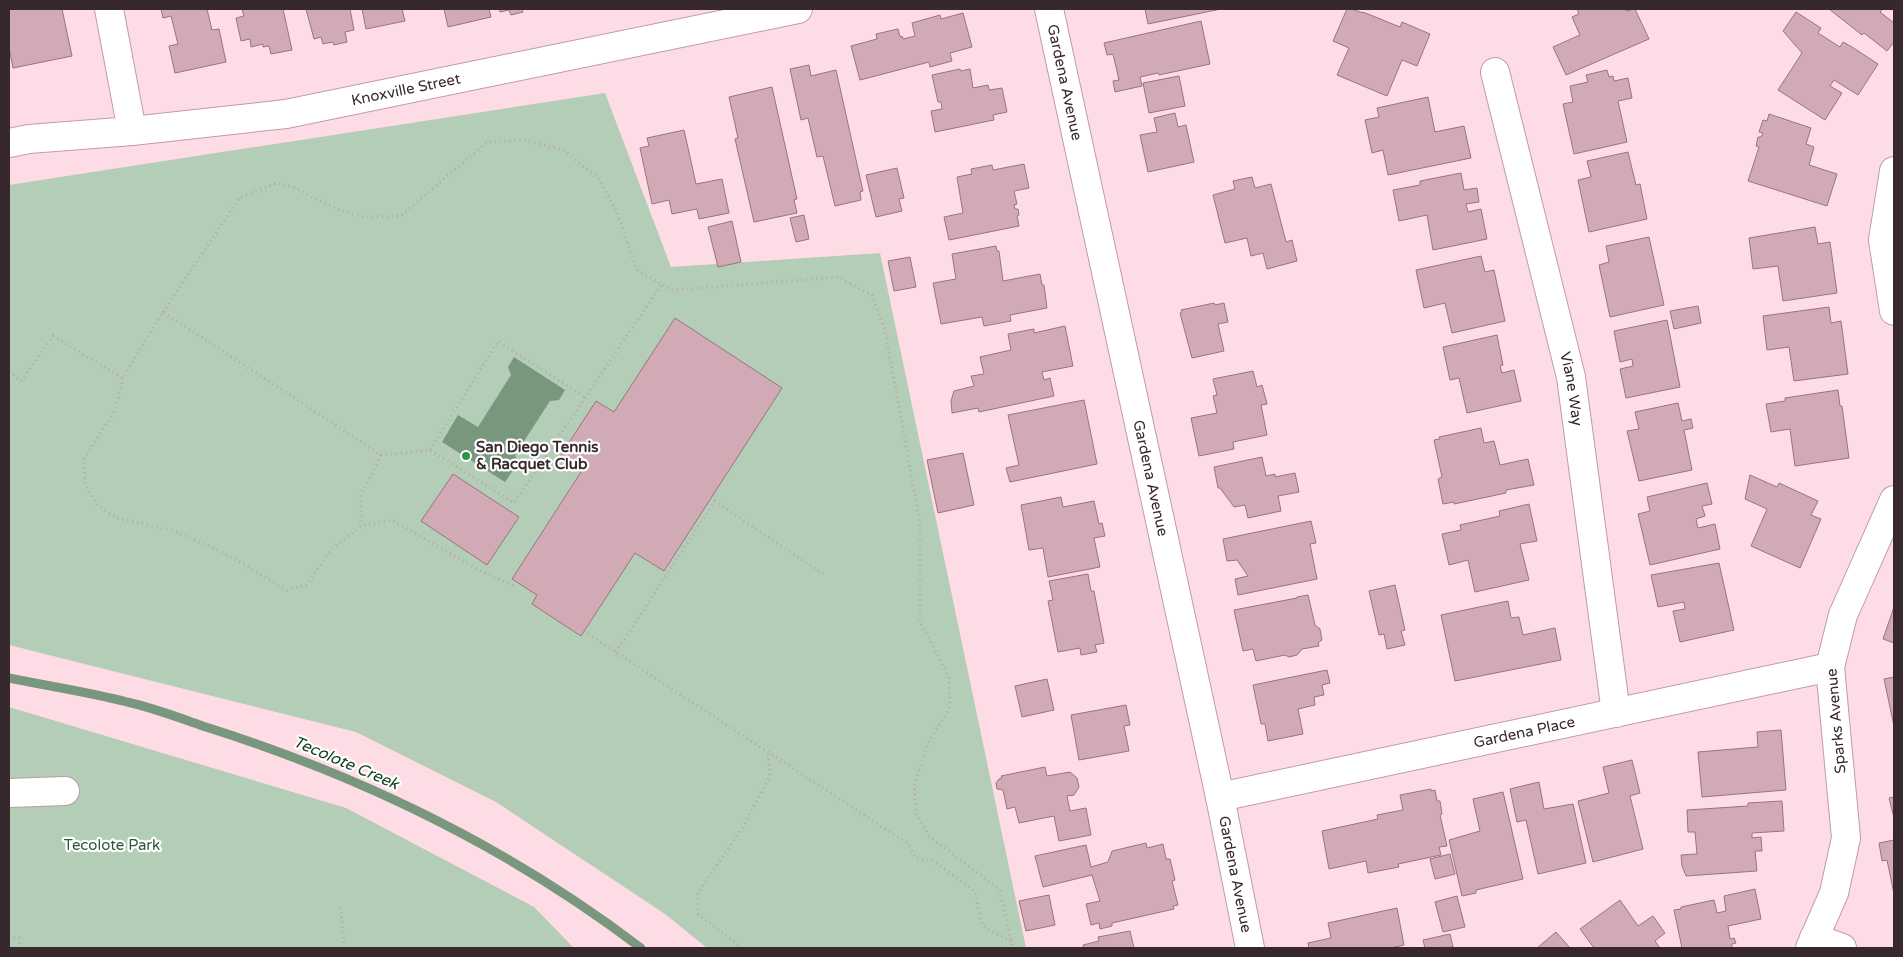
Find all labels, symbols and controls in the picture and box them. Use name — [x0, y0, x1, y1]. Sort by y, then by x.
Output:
street label: Gardena Avenue — [1044, 22, 1086, 142]
street label: Knoxville Street — [350, 69, 462, 109]
street label: Viane Way — [1556, 350, 1586, 427]
street label: Gardena Avenue — [1129, 418, 1172, 538]
place label: San Diego Tennis & Racquet Club — [476, 438, 598, 474]
marker: San Diego Tennis & Racquet Club — [460, 450, 472, 462]
street label: Sparks Avenue — [1822, 668, 1850, 774]
street label: Gardena Place — [1472, 713, 1577, 752]
water label: Tecolote Creek — [290, 732, 403, 795]
street label: Gardena Avenue — [1215, 814, 1256, 934]
park label: Tecolote Park — [64, 836, 160, 854]

